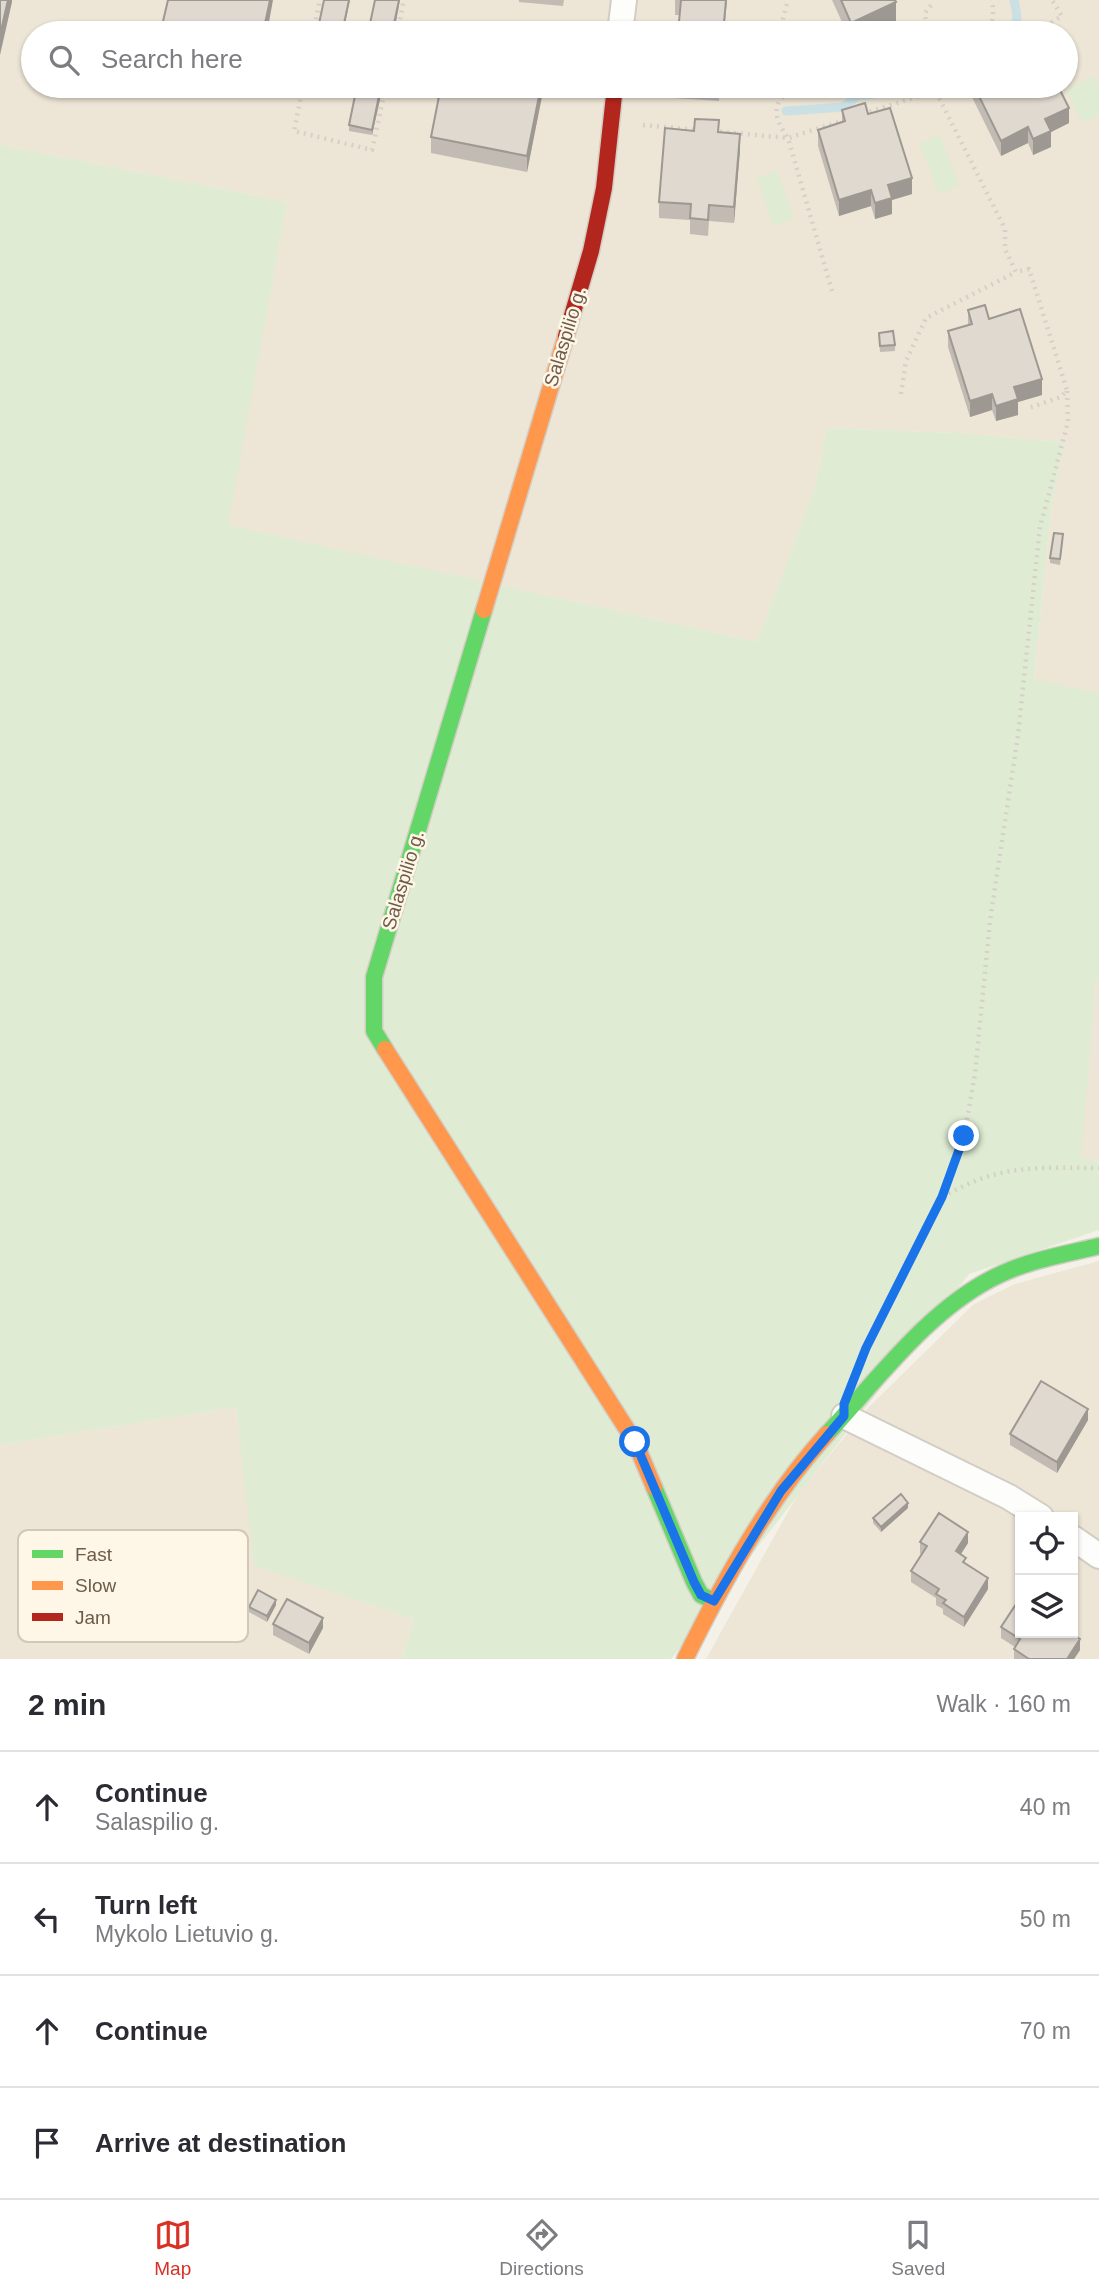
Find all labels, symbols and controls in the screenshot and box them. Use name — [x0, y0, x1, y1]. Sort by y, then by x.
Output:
search box — [21, 21, 1078, 98]
icon: search — [45, 41, 83, 79]
text: Search here — [101, 44, 243, 74]
street label: Salaspilio g. — [540, 285, 590, 389]
street label: Salaspilio g. — [378, 828, 428, 932]
route end — [948, 1120, 979, 1151]
route start — [619, 1426, 650, 1457]
map controls — [1015, 1512, 1078, 1638]
button: locate — [1015, 1512, 1078, 1575]
legend — [18, 1530, 248, 1642]
text: Fast — [75, 1544, 113, 1565]
text: Slow — [75, 1575, 116, 1596]
button: layers — [1015, 1575, 1078, 1638]
text: Jam — [75, 1607, 111, 1628]
text: 2 min — [28, 1688, 106, 1721]
text: Walk · 160 m — [936, 1691, 1071, 1717]
text: Continue — [95, 1778, 208, 1808]
icon: ahead — [28, 1788, 66, 1826]
text: 40 m — [1020, 1794, 1071, 1820]
text: Salaspilio g. — [95, 1809, 219, 1835]
text: Turn left — [95, 1890, 197, 1920]
icon: left — [28, 1900, 66, 1938]
text: 50 m — [1020, 1906, 1071, 1932]
text: Mykolo Lietuvio g. — [95, 1921, 279, 1947]
icon: ahead — [28, 2012, 66, 2050]
text: Continue — [95, 2016, 208, 2046]
text: 70 m — [1020, 2018, 1071, 2044]
icon: arrive — [28, 2124, 66, 2162]
text: Arrive at destination — [95, 2128, 346, 2158]
tab: Map — [154, 2216, 192, 2280]
tab: Directions — [499, 2216, 584, 2280]
tab: Saved — [891, 2216, 945, 2280]

